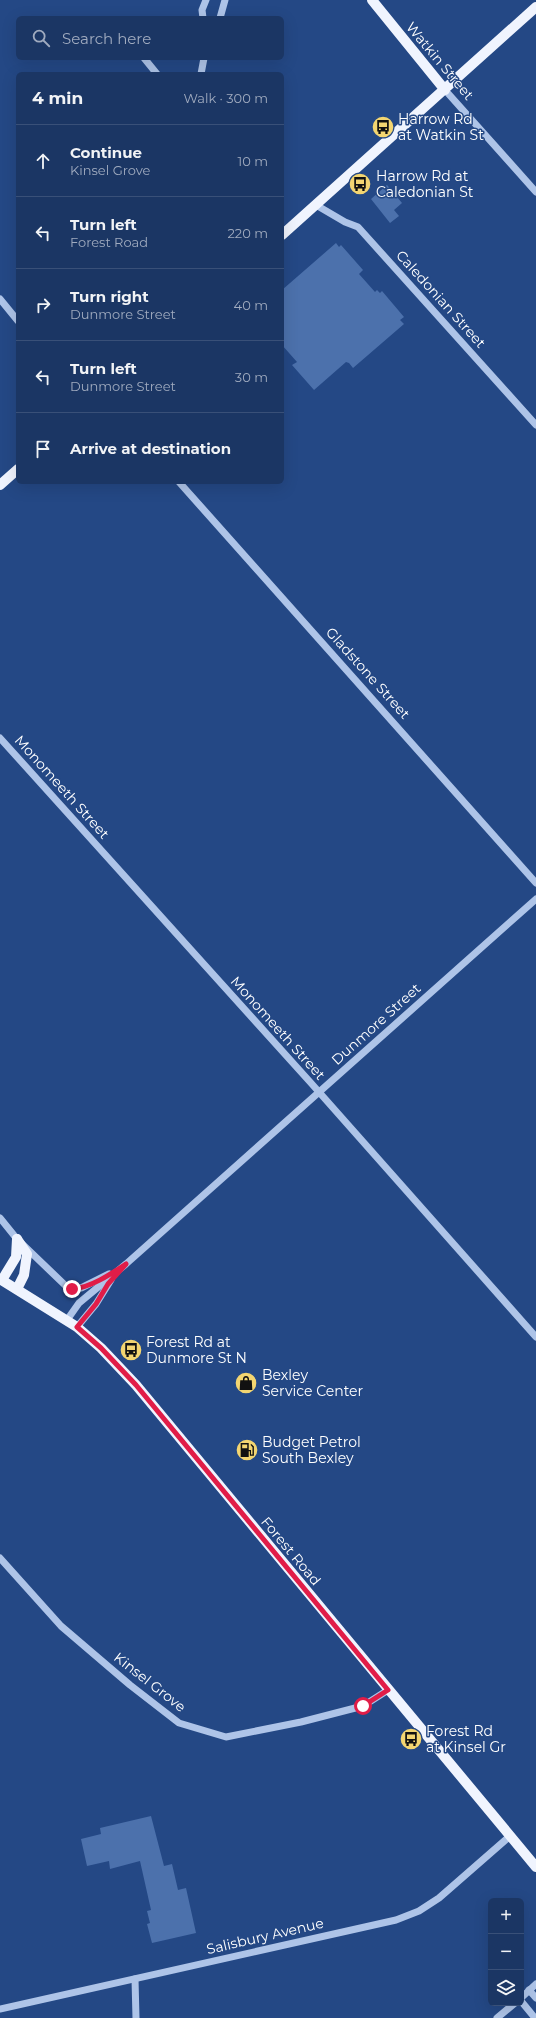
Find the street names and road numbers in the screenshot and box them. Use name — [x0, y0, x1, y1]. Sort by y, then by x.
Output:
street label: Watkin Street — [402, 18, 478, 104]
street label: Caledonian Street — [392, 246, 490, 352]
street label: Gladstone Street — [322, 623, 414, 723]
street label: Monomeeth Street — [11, 731, 113, 843]
street label: Monomeeth Street — [227, 972, 329, 1084]
street label: Dunmore Street — [328, 979, 425, 1069]
street label: Forest Road — [257, 1513, 325, 1589]
street label: Kinsel Grove — [110, 1648, 190, 1716]
street label: Salisbury Avenue — [205, 1914, 325, 1958]

